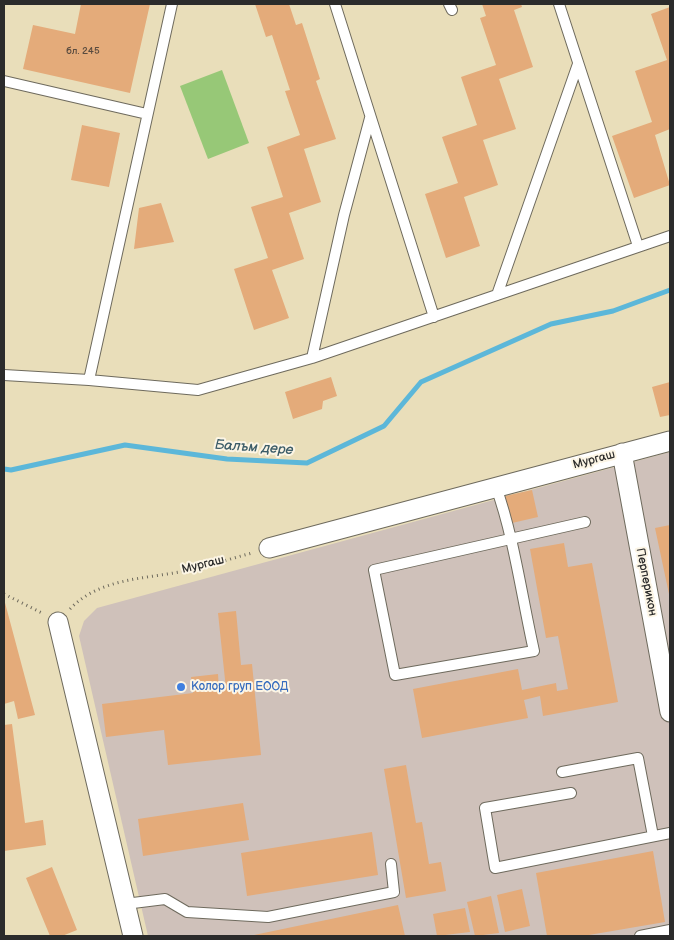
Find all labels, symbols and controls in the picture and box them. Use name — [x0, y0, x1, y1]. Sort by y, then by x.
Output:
house number: бл. 245 — [66, 45, 100, 57]
water label: Балъм дере — [214, 437, 294, 459]
street label: Мургаш — [571, 447, 617, 473]
street label: Перперикон — [632, 547, 660, 617]
street label: Мургаш — [180, 553, 226, 577]
place label: Колор груп ЕООД — [191, 680, 288, 694]
marker: Колор груп ЕООД — [175, 681, 187, 693]

